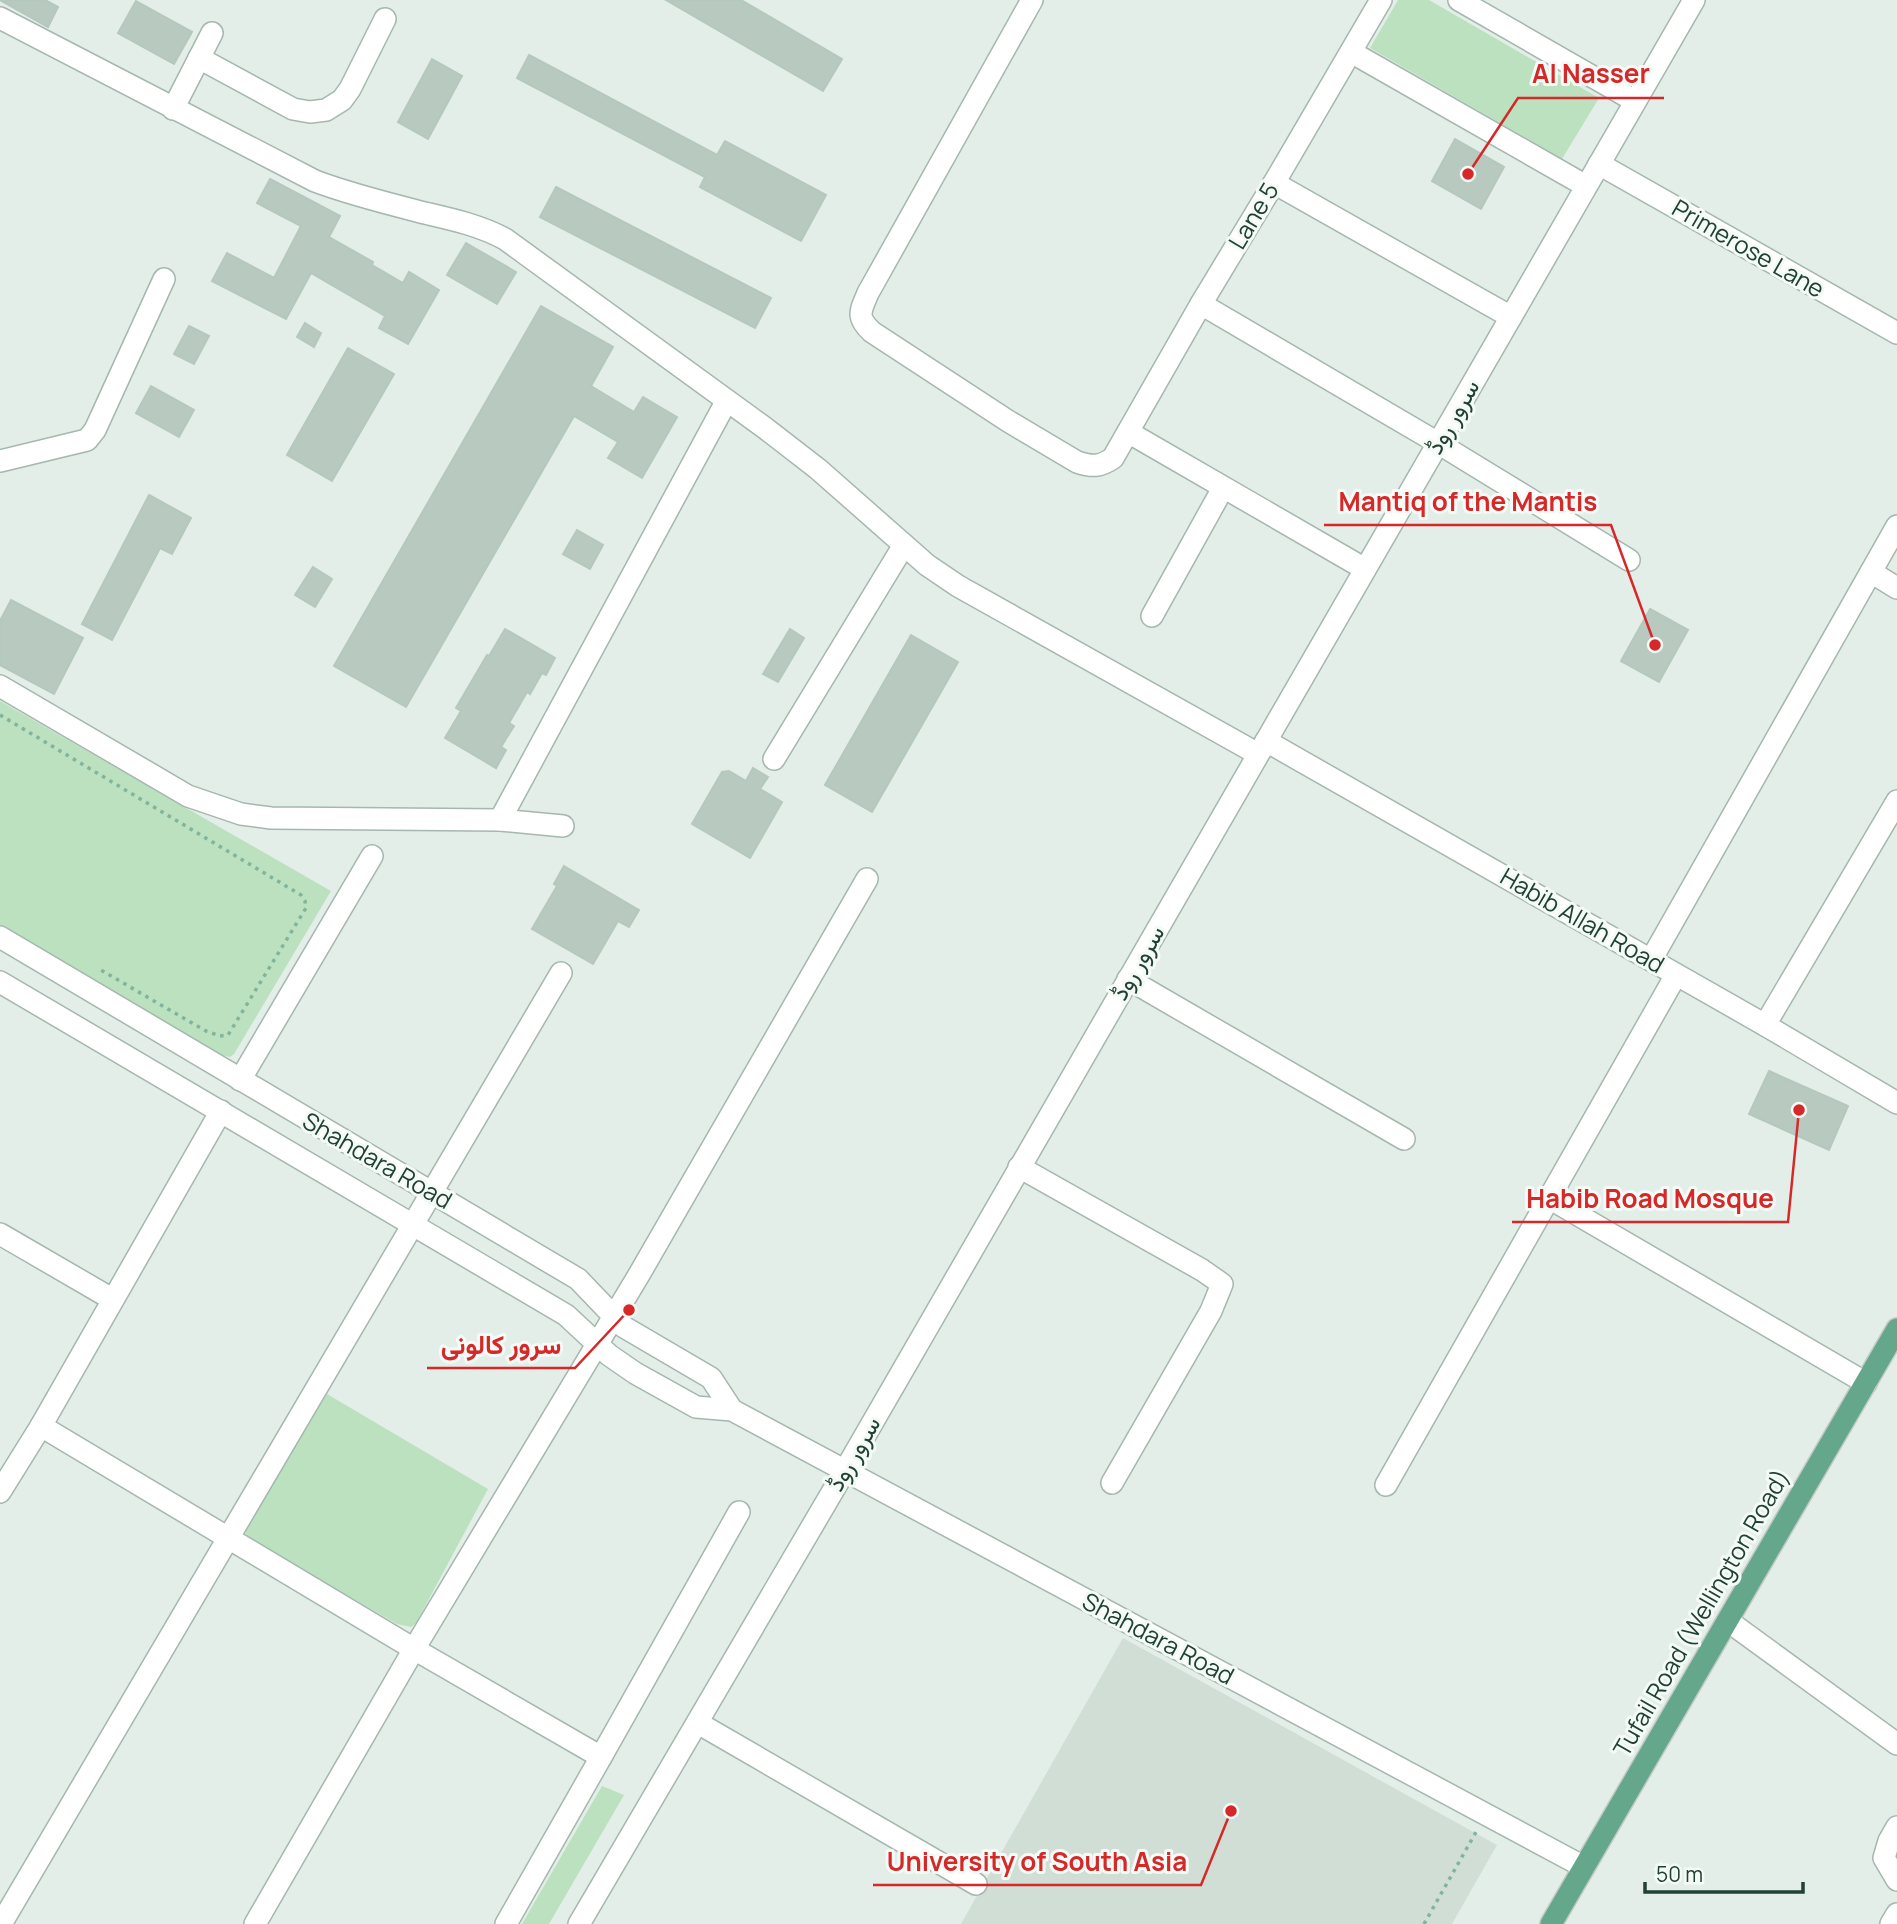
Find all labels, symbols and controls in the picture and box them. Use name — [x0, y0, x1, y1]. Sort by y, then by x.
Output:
callout: Al Nasser — [1518, 51, 1664, 98]
text: Al Nasser — [1532, 55, 1650, 91]
street label: Lane 5 — [1220, 176, 1286, 255]
street label: Primerose Lane — [1667, 191, 1831, 305]
street label: سرور روڈ — [1417, 373, 1486, 460]
callout: Mantiq of the Mantis — [1324, 478, 1611, 525]
text: Mantiq of the Mantis — [1339, 483, 1597, 519]
street label: Habib Allah Road — [1495, 859, 1671, 980]
street label: سرور روڈ — [1102, 919, 1171, 1006]
street label: Shahdara Road — [297, 1104, 458, 1216]
callout: Habib Road Mosque — [1512, 1175, 1788, 1222]
text: Habib Road Mosque — [1526, 1180, 1774, 1216]
callout: سرور کالونی — [427, 1321, 575, 1368]
text: سرور کالونی — [441, 1326, 561, 1362]
street label: سرور روڈ — [818, 1410, 887, 1497]
street label: Tufail Road (Wellington Road) — [1605, 1463, 1797, 1762]
street label: Shahdara Road — [1077, 1584, 1240, 1692]
callout: University of South Asia — [873, 1838, 1201, 1885]
text: University of South Asia — [887, 1843, 1187, 1879]
scale bar — [1645, 1850, 1802, 1894]
text: 50 m — [1656, 1860, 1703, 1888]

